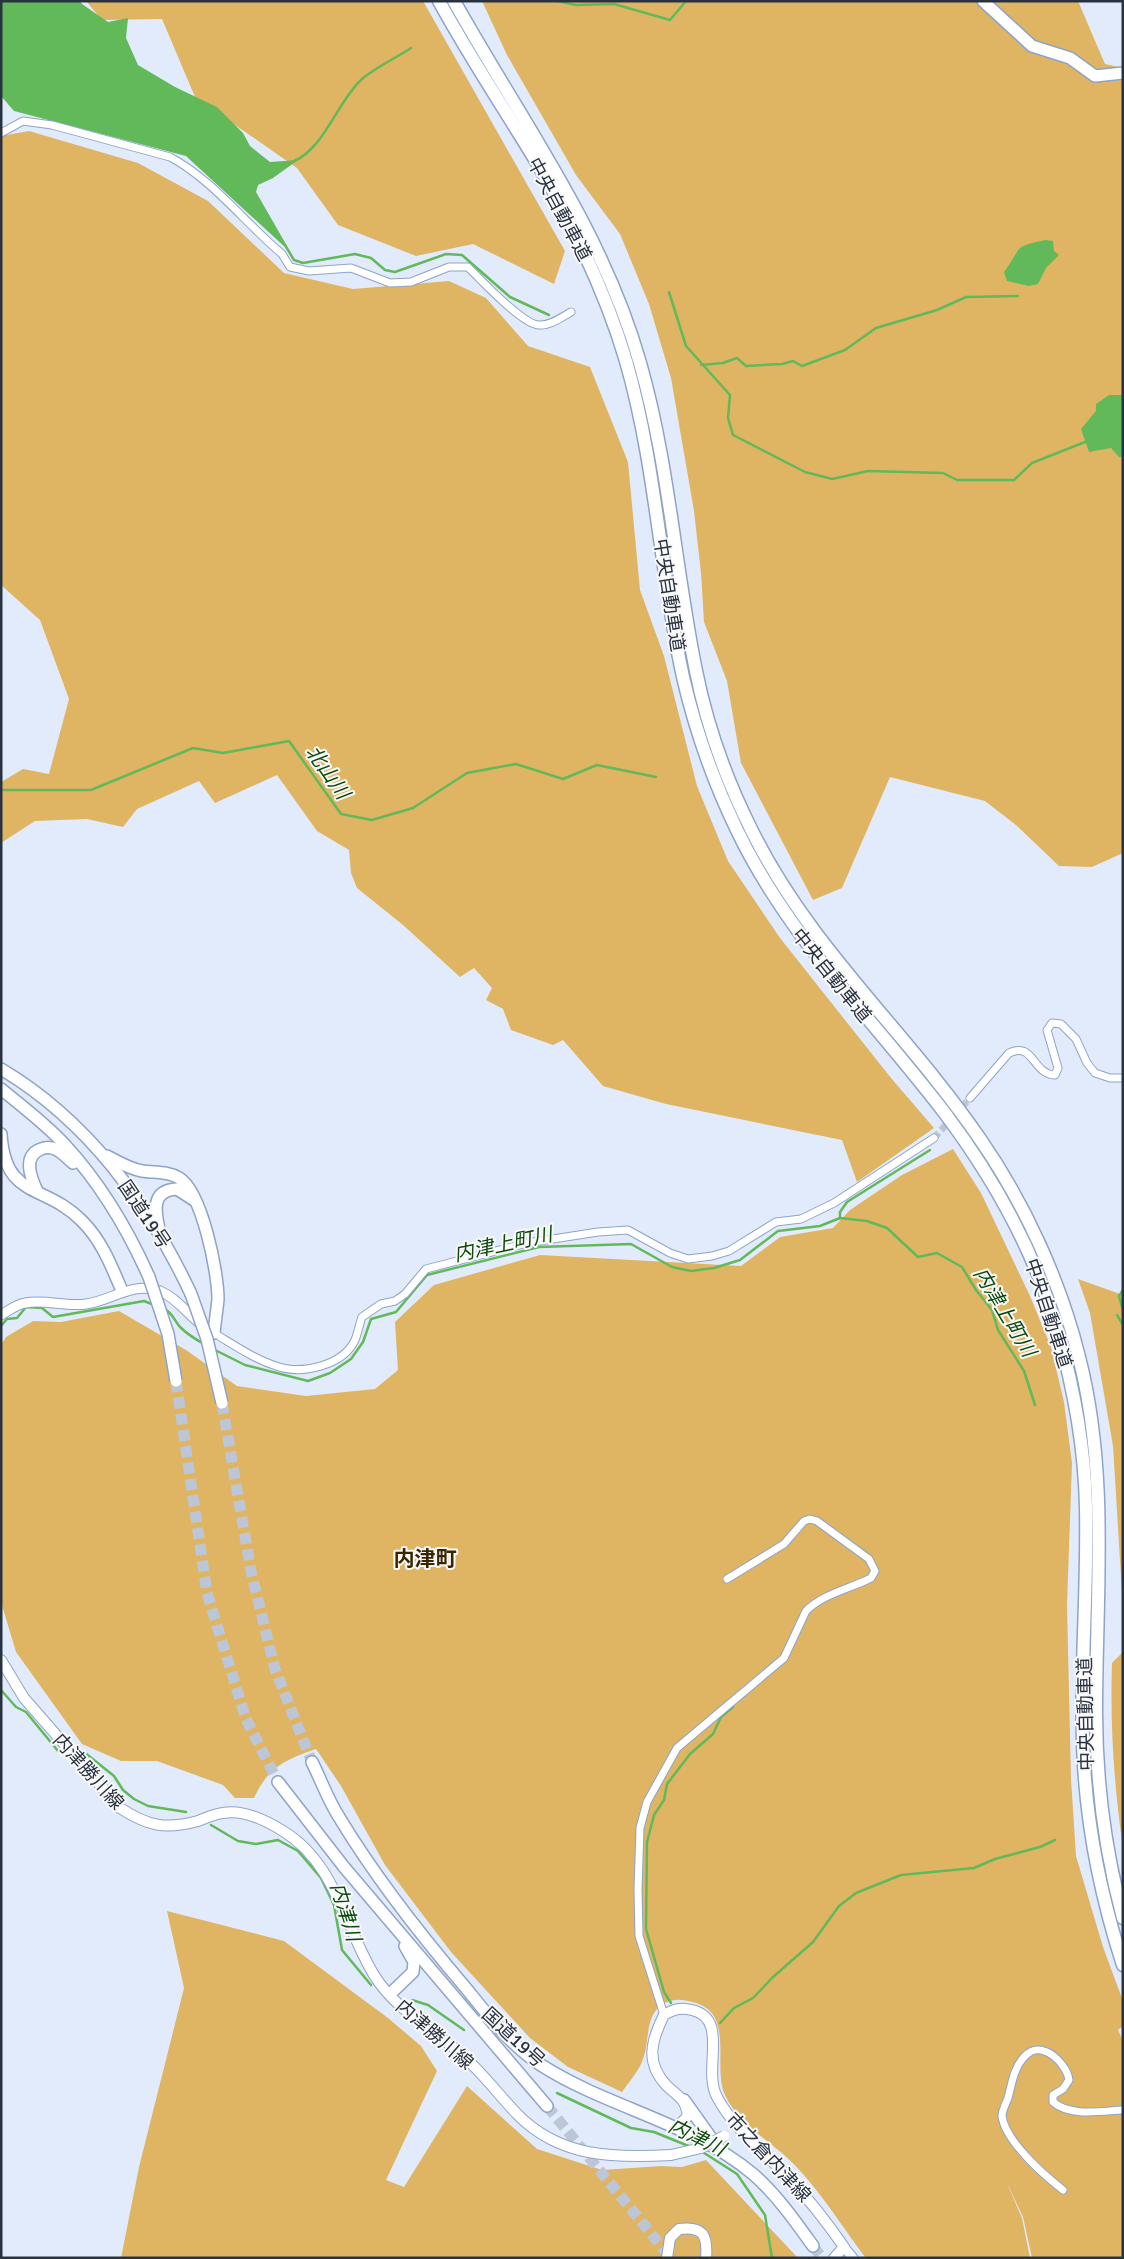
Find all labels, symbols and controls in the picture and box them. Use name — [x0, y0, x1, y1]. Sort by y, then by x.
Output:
street label: 中央自動車道 — [522, 154, 596, 265]
street label: 中央自動車道 — [648, 537, 690, 653]
water label: 北山川 — [300, 741, 356, 806]
street label: 中央自動車道 — [786, 924, 876, 1027]
street label: 国道19号 — [113, 1176, 176, 1253]
water label: 内津上町川 — [452, 1221, 557, 1267]
street label: 中央自動車道 — [1019, 1255, 1077, 1371]
water label: 内津上町川 — [968, 1263, 1042, 1363]
district label: 内津町 — [394, 1546, 457, 1572]
street label: 中央自動車道 — [1073, 1657, 1099, 1771]
street label: 内津勝川線 — [48, 1728, 129, 1815]
water label: 内津川 — [325, 1880, 367, 1946]
street label: 内津勝川線 — [391, 1995, 478, 2075]
street label: 国道19号 — [477, 2003, 550, 2073]
street label: 市之倉内津線 — [721, 2108, 816, 2208]
water label: 内津川 — [664, 2113, 731, 2163]

